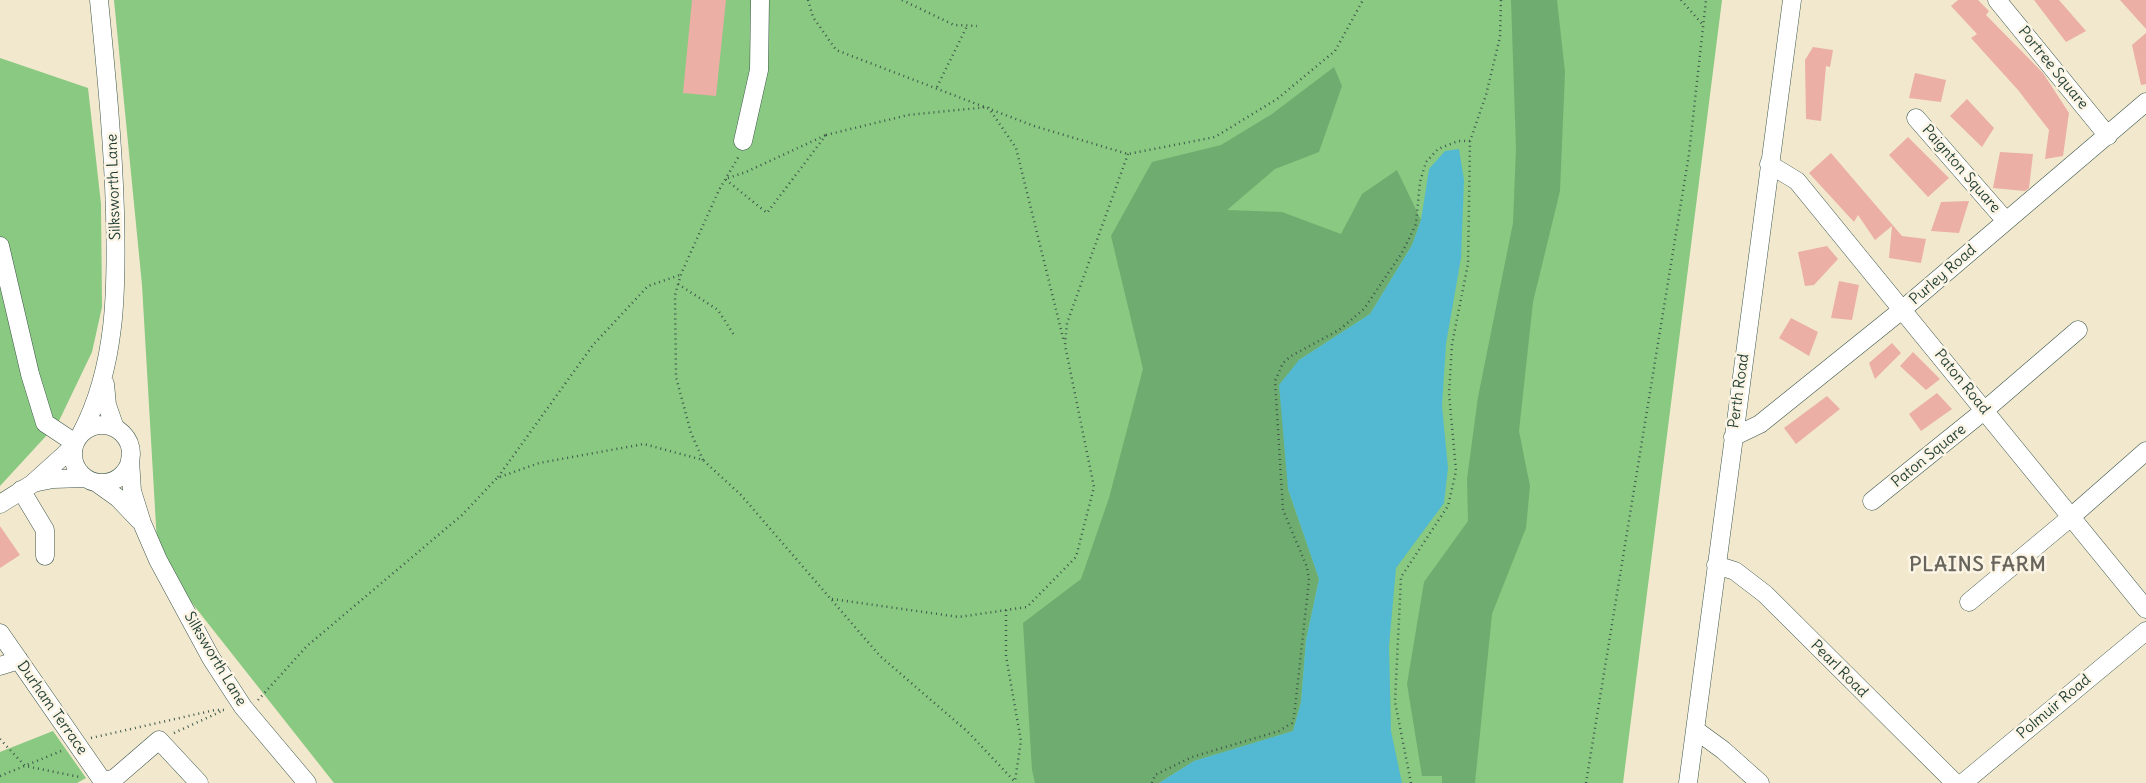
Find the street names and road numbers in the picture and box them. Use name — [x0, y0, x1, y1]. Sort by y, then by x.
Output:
street label: Portree Square — [2014, 23, 2092, 113]
street label: Paignton Square — [1918, 121, 2004, 217]
street label: Silksworth Lane — [103, 133, 125, 241]
street label: Purley Road — [1906, 241, 1980, 309]
street label: Paton Road — [1930, 346, 1994, 418]
street label: Perth Road — [1725, 353, 1753, 429]
street label: Paton Square — [1888, 420, 1970, 492]
street label: Silksworth Lane — [180, 609, 250, 709]
street label: Pearl Road — [1807, 637, 1871, 701]
street label: Durham Terrace — [13, 658, 91, 758]
street label: Polmuir Road — [2014, 671, 2094, 743]

